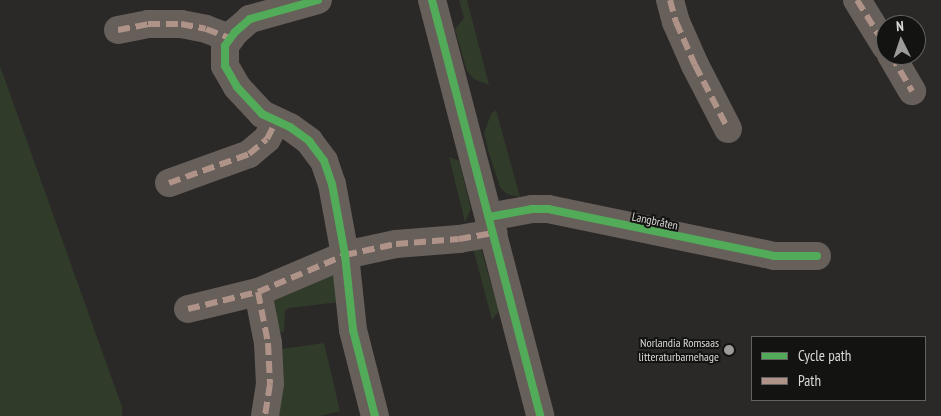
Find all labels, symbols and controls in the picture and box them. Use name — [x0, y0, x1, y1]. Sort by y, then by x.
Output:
north arrow — [876, 15, 926, 65]
text: N — [896, 17, 904, 35]
street label: Langbråten — [631, 209, 679, 233]
place label: Norlandia Romsaas litteraturbarnehage — [639, 336, 719, 364]
legend — [751, 336, 926, 401]
marker: Norlandia Romsaas litteraturbarnehage — [723, 344, 735, 356]
text: Cycle path — [798, 346, 851, 365]
text: Path — [798, 371, 821, 390]

